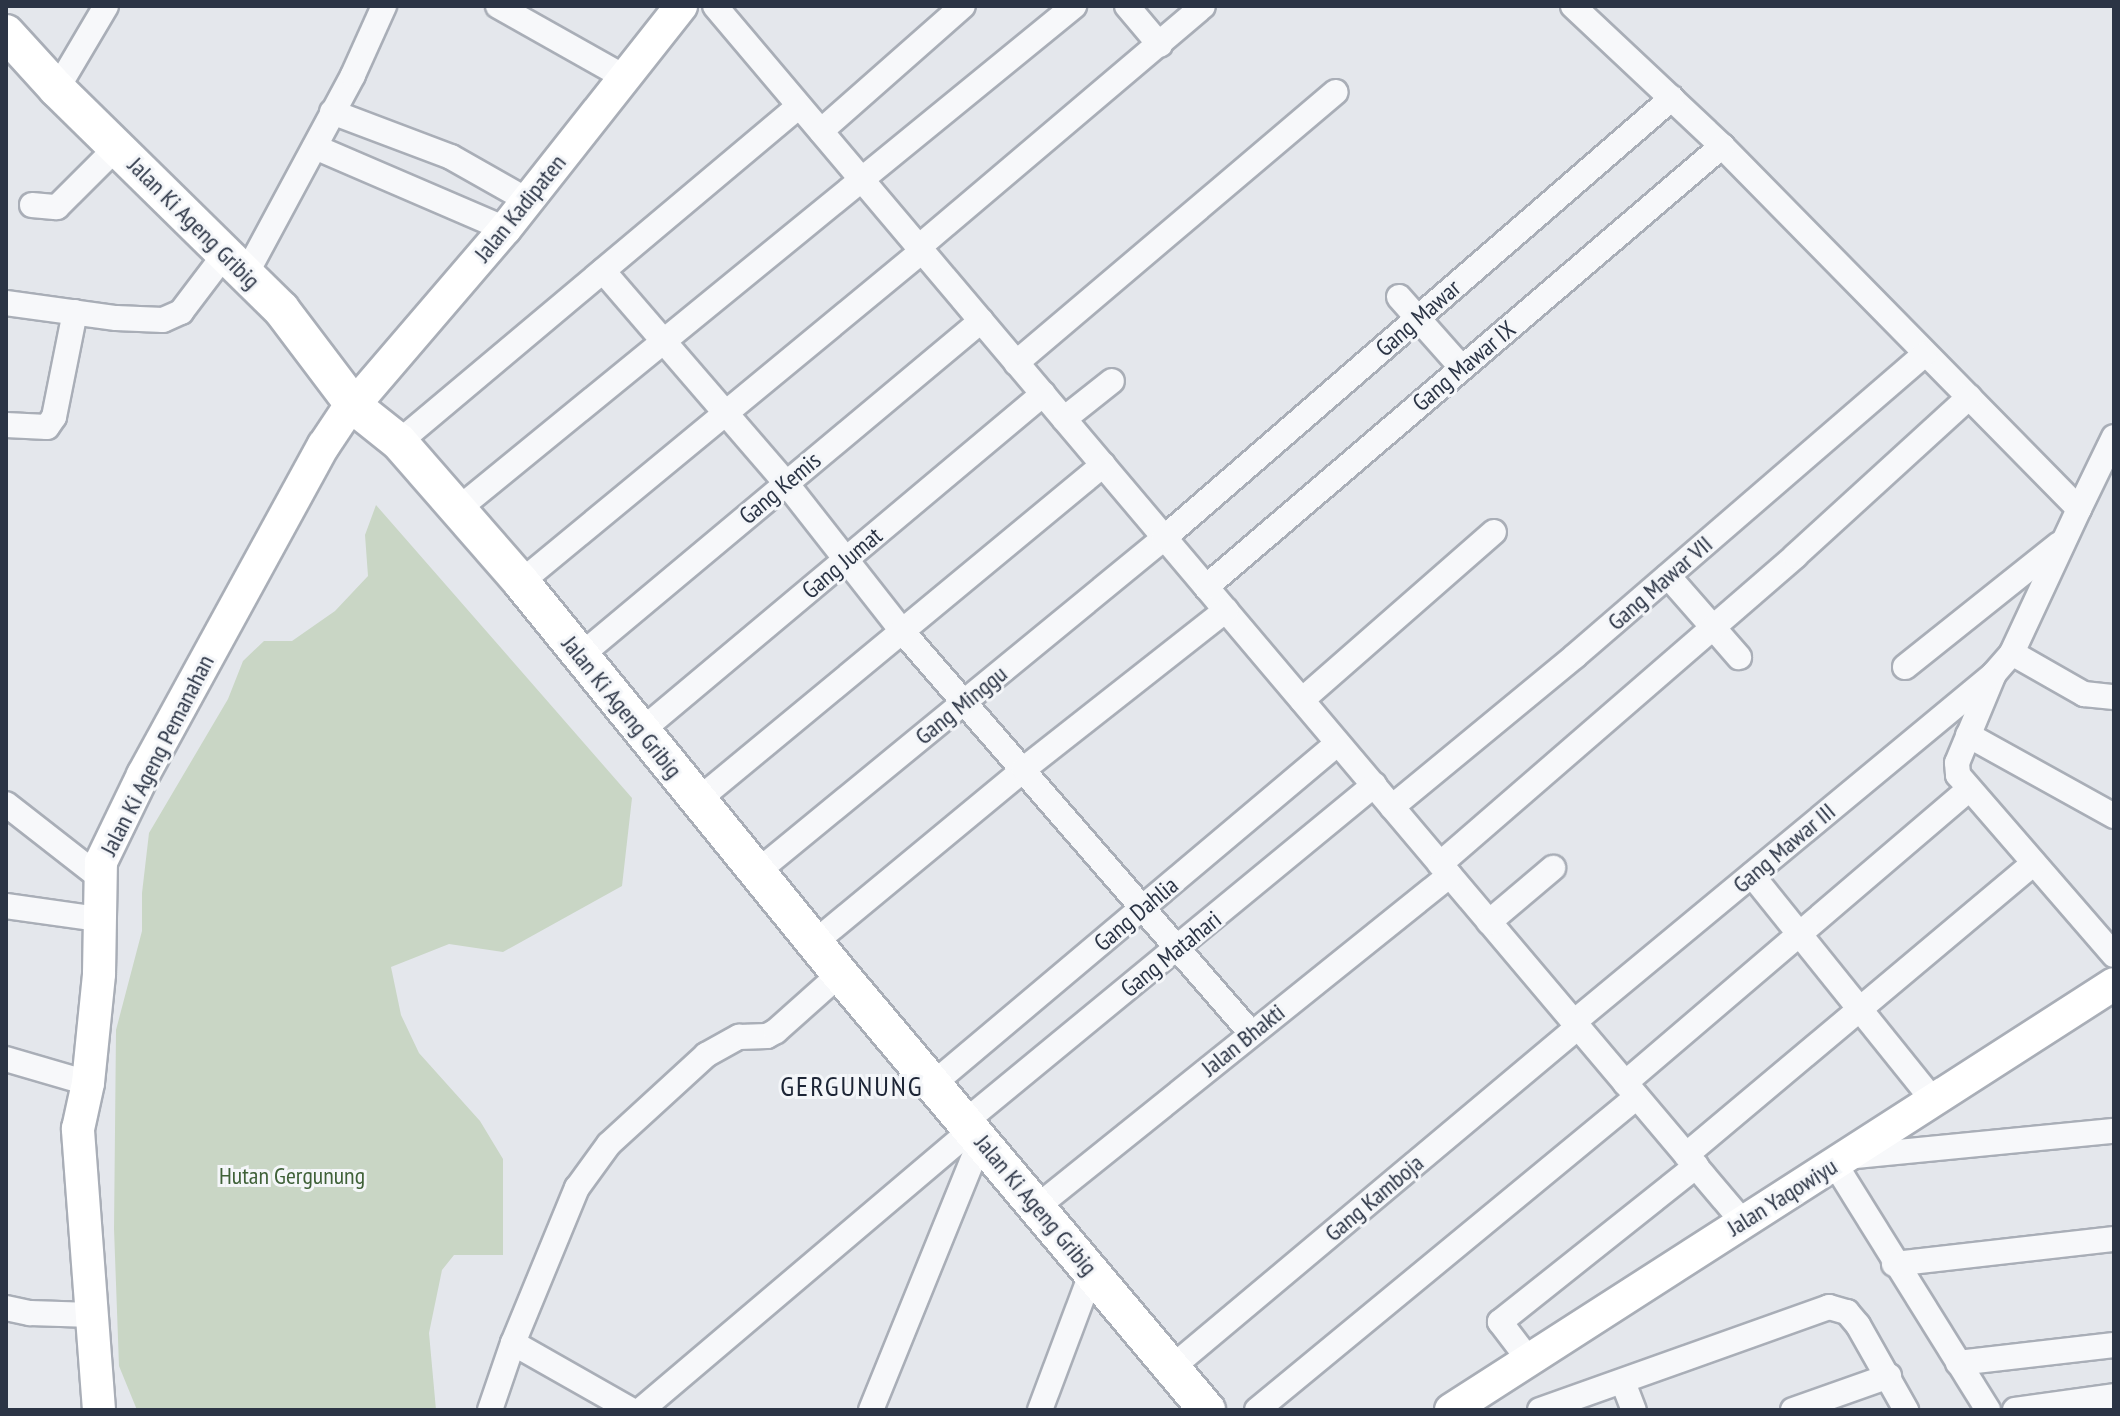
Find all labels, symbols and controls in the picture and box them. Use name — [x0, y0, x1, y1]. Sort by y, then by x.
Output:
street label: Jalan Kadipaten — [468, 149, 572, 267]
street label: Jalan Ki Ageng Gribig — [122, 151, 266, 295]
street label: Gang Mawar — [1370, 273, 1466, 363]
street label: Gang Mawar IX — [1407, 315, 1521, 417]
street label: Gang Kemis — [734, 446, 826, 530]
street label: Gang Jumat — [796, 521, 888, 605]
street label: Gang Mawar VII — [1601, 529, 1719, 637]
street label: Jalan Ki Ageng Gribig — [556, 630, 688, 784]
street label: Jalan Ki Ageng Pemanahan — [94, 650, 220, 860]
street label: Gang Minggu — [909, 659, 1013, 751]
street label: Gang Mawar III — [1727, 797, 1841, 899]
street label: Gang Dahlia — [1088, 871, 1184, 957]
street label: Gang Matahari — [1115, 905, 1227, 1003]
street label: Jalan Bhakti — [1196, 998, 1290, 1082]
district label: GERGUNUNG — [780, 1069, 924, 1103]
street label: Jalan Ki Ageng Gribig — [969, 1129, 1103, 1281]
street label: Gang Kamboja — [1319, 1149, 1429, 1247]
street label: Jalan Yaqowiyu — [1722, 1152, 1842, 1242]
park label: Hutan Gergunung — [219, 1162, 365, 1190]

